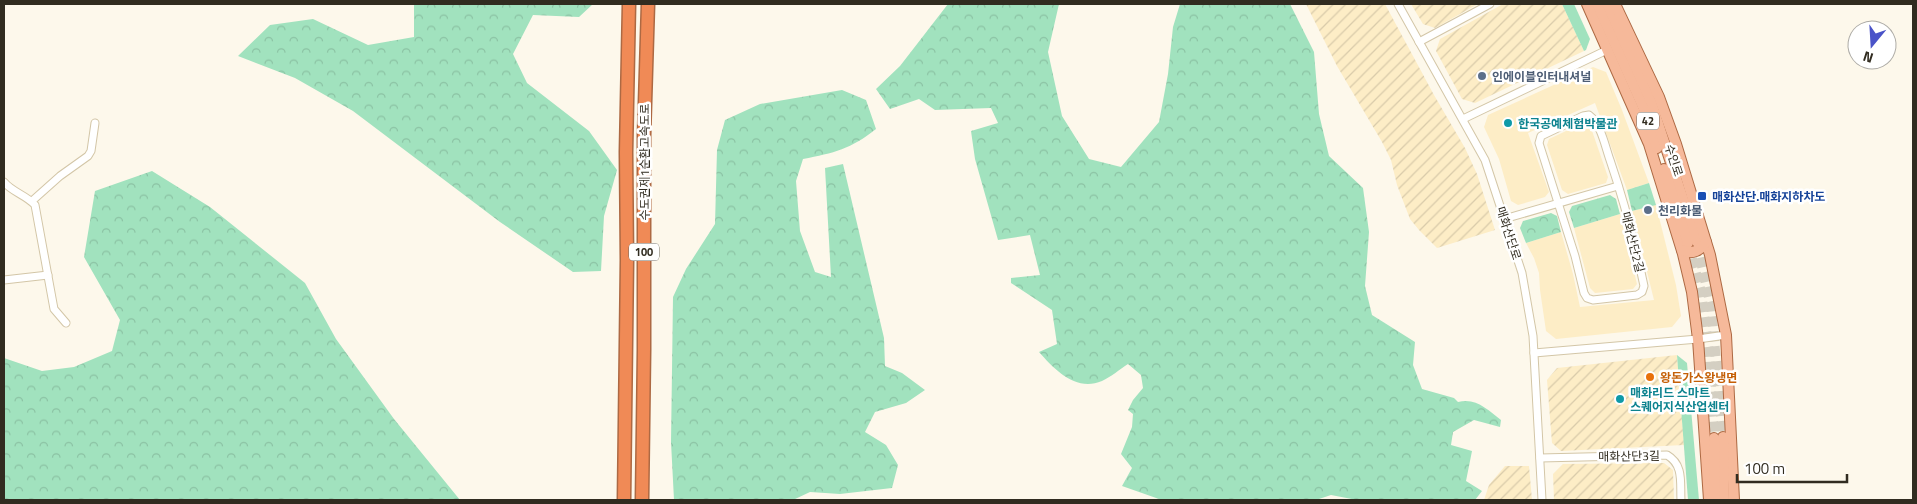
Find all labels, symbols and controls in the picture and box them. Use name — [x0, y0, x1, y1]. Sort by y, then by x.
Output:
north arrow — [1847, 20, 1897, 70]
text: N — [1860, 46, 1876, 69]
place label: 인에이블인터내셔널 — [1492, 67, 1591, 86]
marker: 인에이블인터내셔널 — [1476, 70, 1488, 82]
street label: 수도권제1순환고속도로 — [635, 103, 654, 221]
road number: 42 — [1637, 112, 1659, 130]
place label: 한국공예체험박물관 — [1518, 114, 1617, 133]
marker: 한국공예체험박물관 — [1502, 117, 1514, 129]
street label: 수인로 — [1660, 141, 1688, 179]
place label: 매화산단.매화지하차도 — [1712, 187, 1825, 206]
marker: 매화산단.매화지하차도 — [1696, 190, 1708, 202]
place label: 천리화물 — [1658, 201, 1702, 220]
street label: 매화산단로 — [1491, 204, 1527, 262]
marker: 천리화물 — [1642, 204, 1654, 216]
street label: 매화산단2길 — [1616, 210, 1650, 274]
road number: 100 — [629, 243, 659, 260]
place label: 왕돈가스왕냉면 — [1660, 368, 1737, 387]
marker: 왕돈가스왕냉면 — [1644, 371, 1656, 383]
place label: 매화리드 스마트 스퀘어지식산업센터 — [1630, 383, 1729, 416]
marker: 매화리드 스마트 스퀘어지식산업센터 — [1614, 393, 1626, 405]
street label: 매화산단3길 — [1598, 446, 1660, 466]
scale bar — [1737, 452, 1847, 484]
text: 100 m — [1744, 457, 1785, 480]

